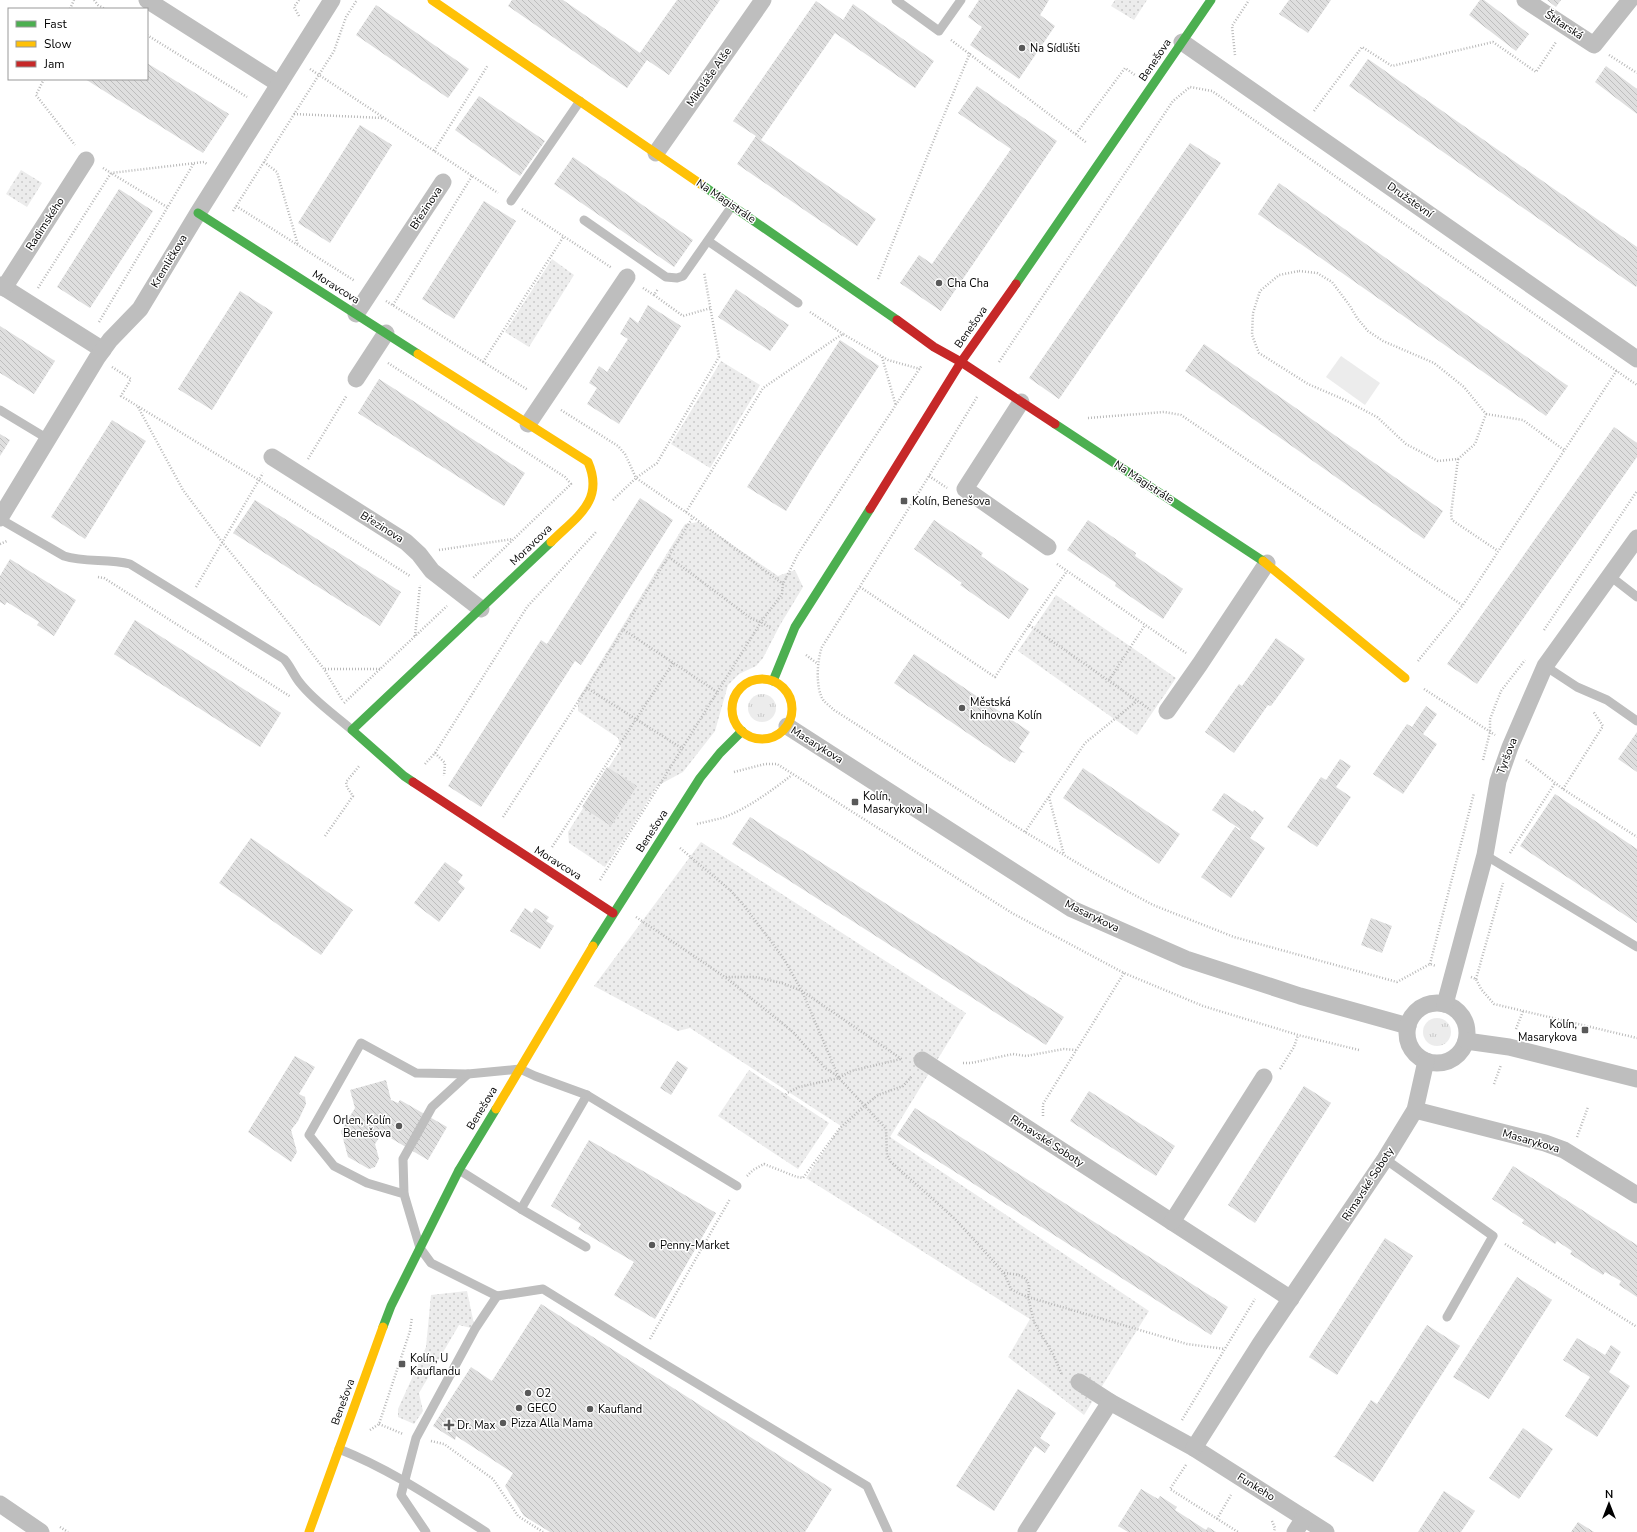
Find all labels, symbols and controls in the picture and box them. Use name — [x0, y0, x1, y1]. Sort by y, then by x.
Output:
street label: Štítarská — [1542, 6, 1587, 43]
legend — [8, 8, 148, 80]
text: Fast — [44, 16, 67, 32]
text: Slow — [44, 36, 72, 52]
street label: Benešova — [1135, 36, 1175, 84]
place label: Na Sídlišti — [1030, 41, 1080, 56]
marker: Na Sídlišti — [1017, 43, 1027, 53]
street label: Mikoláše Alše — [683, 44, 735, 110]
text: Jam — [43, 56, 65, 72]
street label: Na Magistrále — [693, 176, 759, 227]
street label: Družstevní — [1384, 179, 1437, 222]
street label: Březinova — [407, 183, 446, 232]
street label: Radimského — [22, 195, 68, 253]
street label: Kremličkova — [147, 231, 191, 290]
street label: Moravcova — [309, 267, 363, 308]
place label: Cha Cha — [947, 276, 989, 291]
marker: Cha Cha — [934, 278, 944, 288]
street label: Benešova — [951, 303, 991, 351]
street label: Na Magistrále — [1111, 457, 1177, 507]
place label: Kolín, Benešova — [912, 494, 991, 509]
marker: Kolín, Benešova — [899, 496, 909, 506]
street label: Březinova — [357, 508, 407, 546]
street label: Moravcova — [507, 521, 555, 569]
place label: Městská knihovna Kolín — [970, 695, 1042, 723]
marker: Městská knihovna Kolín — [957, 703, 967, 713]
street label: Masarykova — [788, 723, 846, 767]
street label: Tyršova — [1493, 735, 1521, 776]
place label: Kolín, Masarykova I — [863, 789, 928, 817]
marker: Kolín, Masarykova I — [850, 797, 860, 807]
street label: Benešova — [633, 807, 671, 855]
street label: Moravcova — [531, 843, 585, 884]
street label: Masarykova — [1062, 896, 1122, 936]
place label: Kolín, Masarykova — [1518, 1017, 1577, 1045]
marker: Kolín, Masarykova — [1580, 1025, 1590, 1035]
street label: Benešova — [463, 1083, 501, 1132]
street label: Rimavské Soboty — [1007, 1112, 1087, 1171]
place label: Orlen, Kolín Benešova — [333, 1113, 391, 1141]
marker: Orlen, Kolín Benešova — [394, 1121, 404, 1131]
street label: Masarykova — [1501, 1126, 1562, 1156]
street label: Rimavské Soboty — [1339, 1144, 1398, 1224]
place label: Penny-Market — [660, 1238, 729, 1253]
marker: Penny-Market — [647, 1240, 657, 1250]
place label: Kolín, U Kauflandu — [410, 1351, 460, 1379]
marker: Kolín, U Kauflandu — [397, 1359, 407, 1369]
street label: Benešova — [328, 1377, 358, 1427]
place label: O2 — [536, 1386, 551, 1401]
marker: O2 — [523, 1388, 533, 1398]
place label: GECO — [527, 1401, 557, 1416]
place label: Kaufland — [598, 1402, 642, 1417]
marker: GECO — [514, 1403, 524, 1413]
marker: Kaufland — [585, 1404, 595, 1414]
place label: Pizza Alla Mama — [511, 1416, 593, 1431]
place label: Dr. Max — [457, 1418, 495, 1433]
marker: Pizza Alla Mama — [498, 1418, 508, 1428]
marker: Dr. Max — [444, 1420, 454, 1430]
street label: Funkeho — [1234, 1470, 1278, 1504]
north arrow — [1589, 1484, 1629, 1524]
text: N — [1605, 1487, 1613, 1502]

